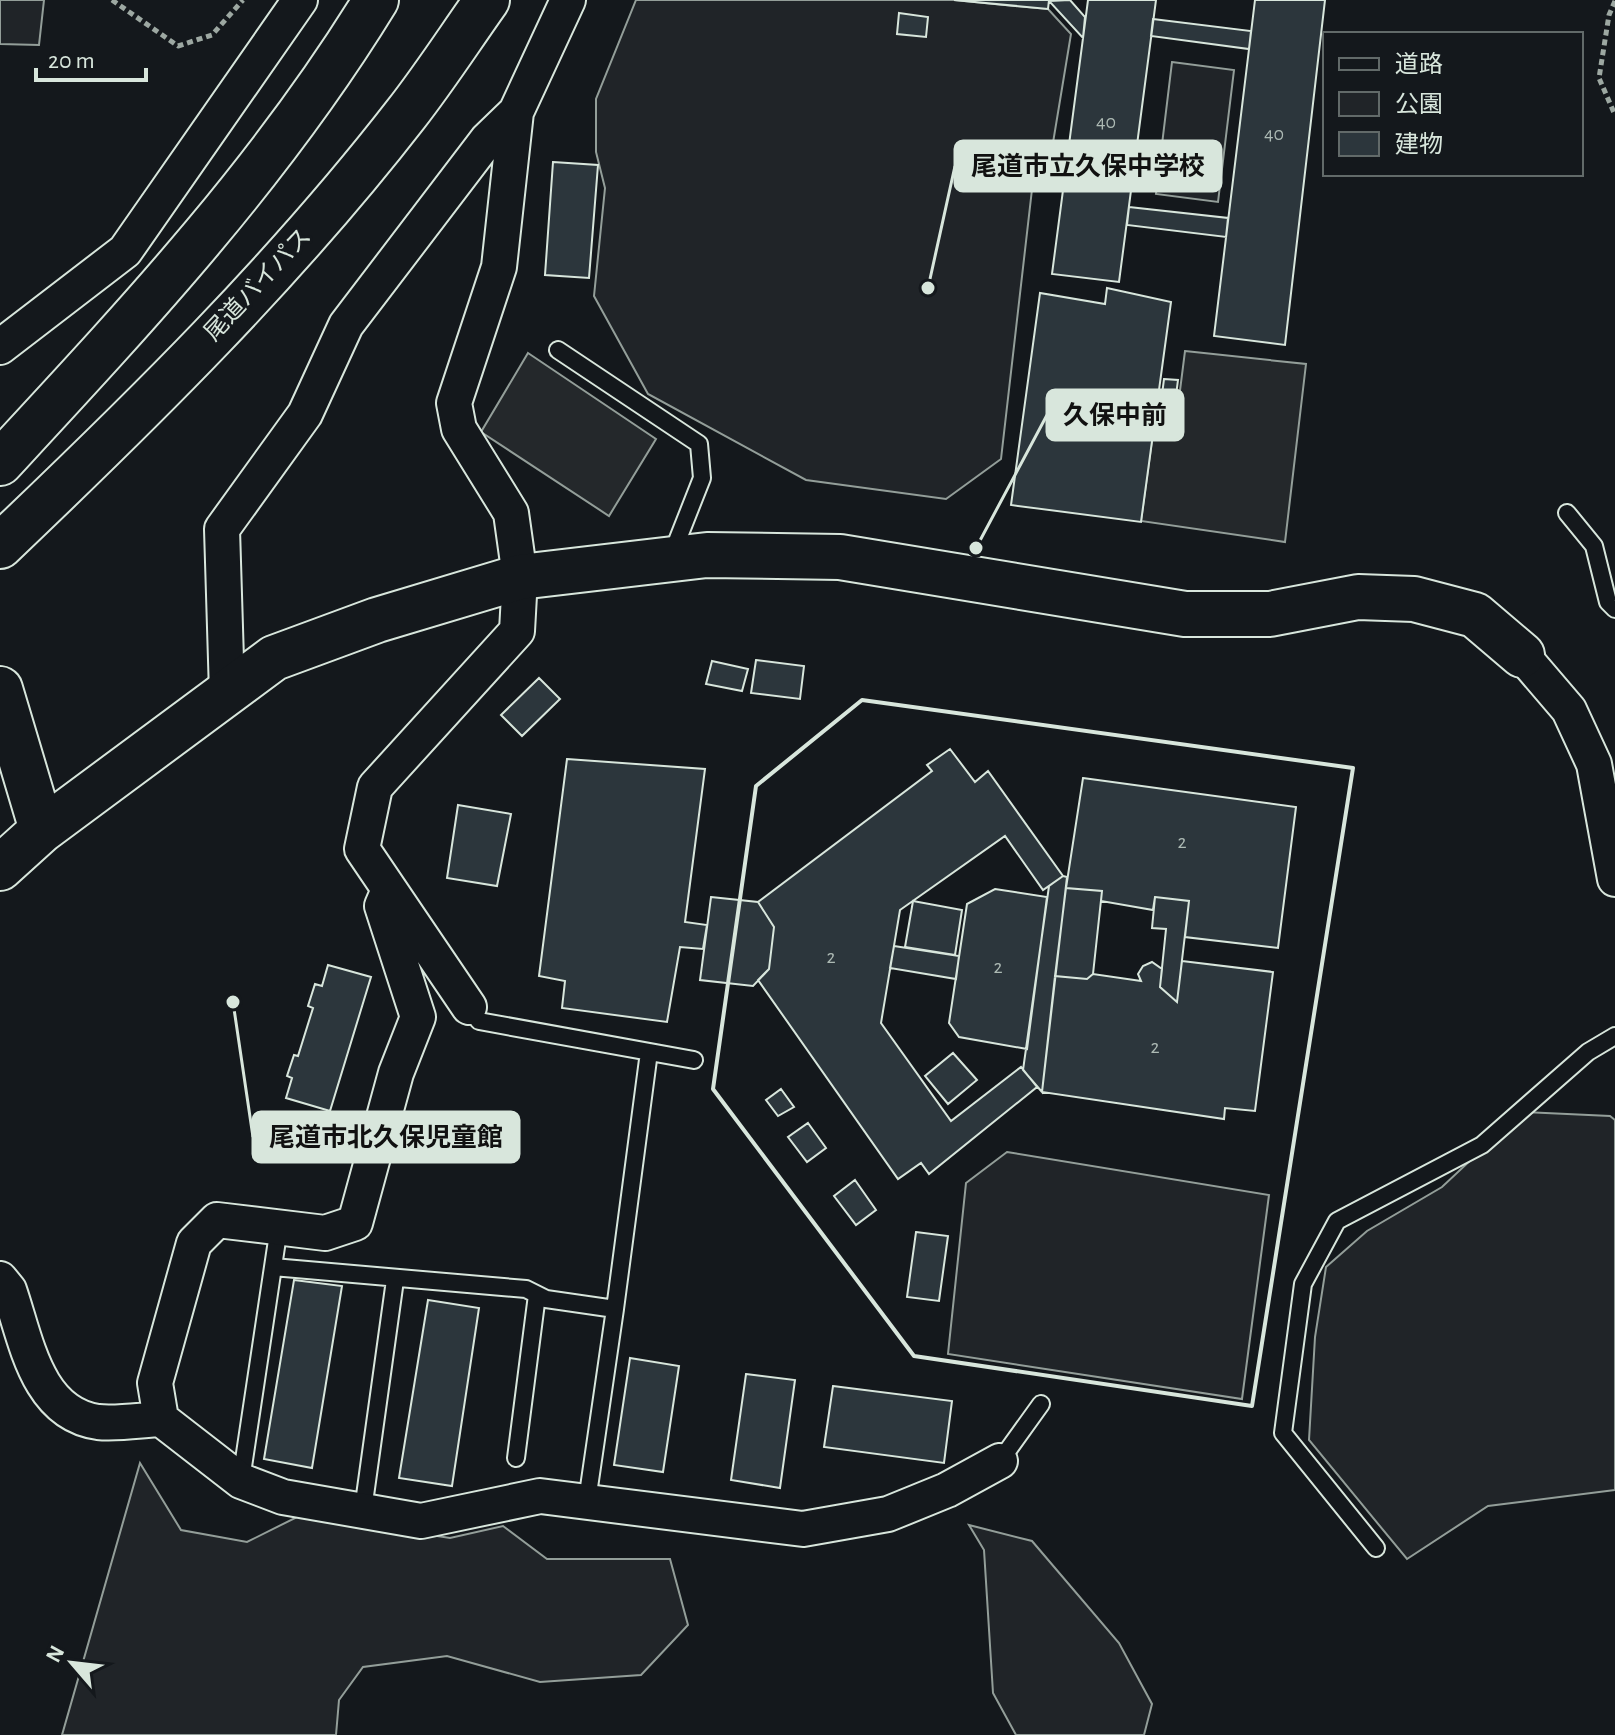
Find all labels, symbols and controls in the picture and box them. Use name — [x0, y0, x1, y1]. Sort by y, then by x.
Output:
scale bar — [36, 32, 146, 82]
legend — [1323, 32, 1583, 176]
text: 20 m — [48, 49, 95, 73]
text: 道路 — [1395, 51, 1443, 77]
text: 公園 — [1395, 92, 1443, 117]
house number: 40 — [1096, 112, 1116, 132]
house number: 40 — [1264, 124, 1284, 144]
text: 建物 — [1395, 132, 1443, 157]
callout: 尾道市立久保中学校 — [955, 141, 1221, 191]
text: 尾道市立久保中学校 — [971, 152, 1205, 180]
street label: 尾道バイパス — [199, 223, 316, 346]
callout: 久保中前 — [1047, 390, 1183, 440]
text: 久保中前 — [1063, 401, 1167, 429]
house number: 2 — [1177, 832, 1187, 852]
house number: 2 — [826, 947, 836, 967]
house number: 2 — [993, 957, 1003, 977]
house number: 2 — [1150, 1037, 1160, 1057]
callout: 尾道市北久保児童館 — [253, 1112, 519, 1162]
text: 尾道市北久保児童館 — [269, 1123, 503, 1151]
north arrow — [32, 1623, 112, 1703]
text: N — [42, 1642, 69, 1666]

